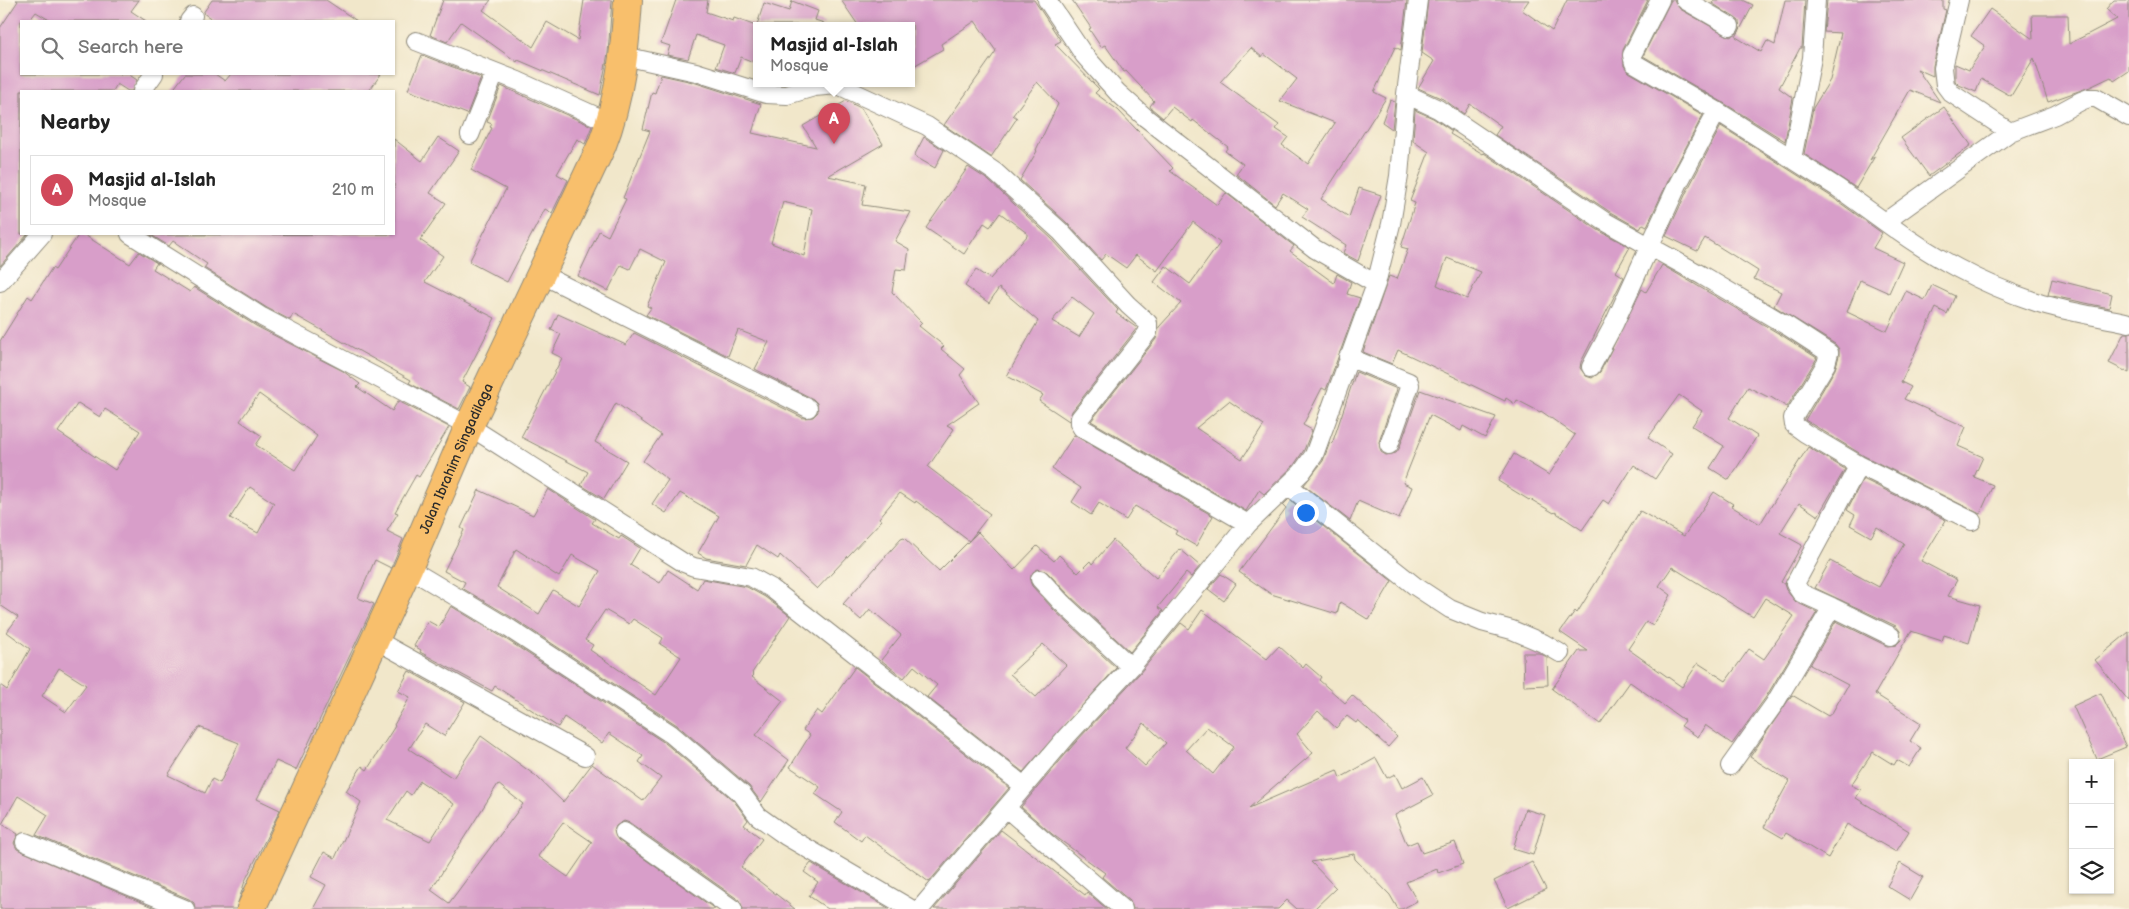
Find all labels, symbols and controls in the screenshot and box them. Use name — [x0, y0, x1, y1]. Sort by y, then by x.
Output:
search box — [20, 20, 395, 75]
popup — [753, 22, 915, 87]
icon: search — [38, 34, 66, 62]
text: Masjid al-Islah — [770, 34, 898, 57]
text: Search here — [78, 36, 183, 59]
text: Mosque — [770, 57, 829, 76]
pin: A — [818, 103, 850, 144]
text: Nearby — [40, 110, 110, 135]
text: Masjid al-Islah — [88, 169, 216, 192]
text: A — [52, 181, 62, 200]
text: 210 m — [332, 181, 374, 200]
text: Mosque — [88, 192, 147, 211]
street label: Jalan Ibrahim Singadilaga — [416, 381, 497, 536]
your location — [1293, 500, 1319, 526]
map controls — [2069, 759, 2114, 894]
button: + — [2069, 759, 2114, 804]
button: − — [2069, 804, 2114, 849]
button: layers — [2069, 849, 2114, 894]

